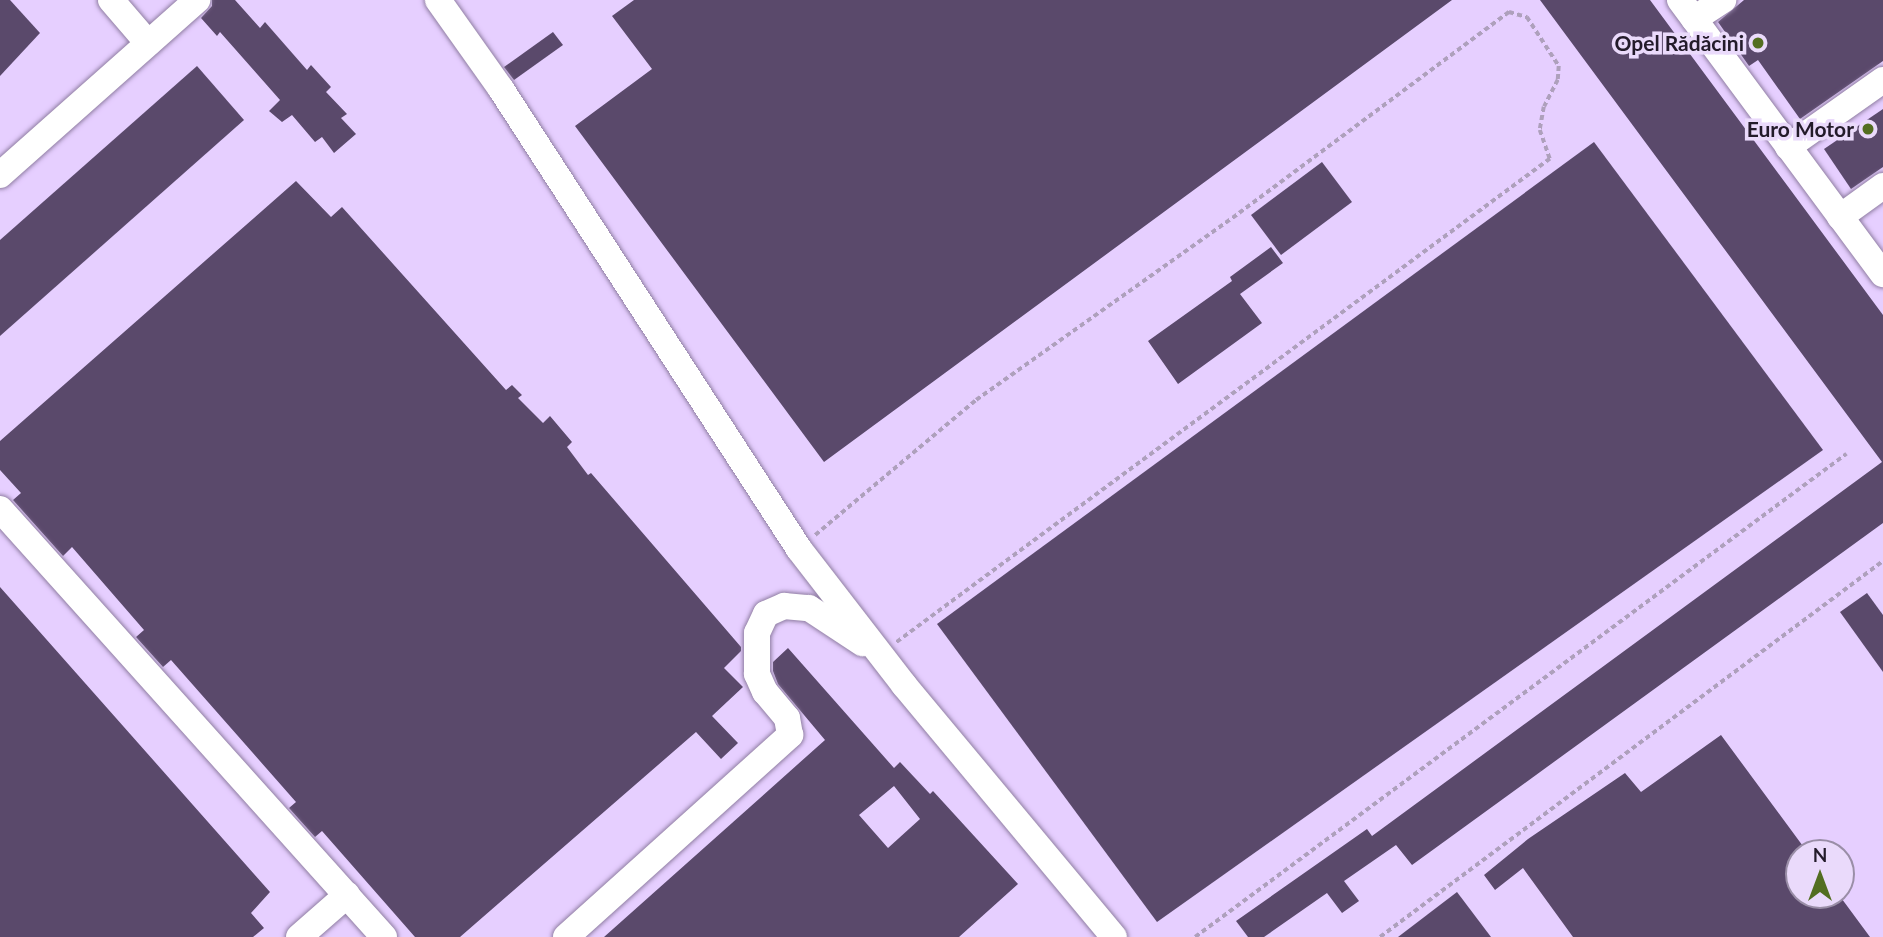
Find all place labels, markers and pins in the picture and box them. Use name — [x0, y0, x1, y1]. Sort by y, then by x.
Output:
place label: Opel Rădăcini — [1615, 30, 1744, 56]
marker: Opel Rădăcini — [1750, 35, 1766, 51]
place label: Euro Motor — [1747, 116, 1854, 142]
marker: Euro Motor — [1860, 121, 1876, 137]

